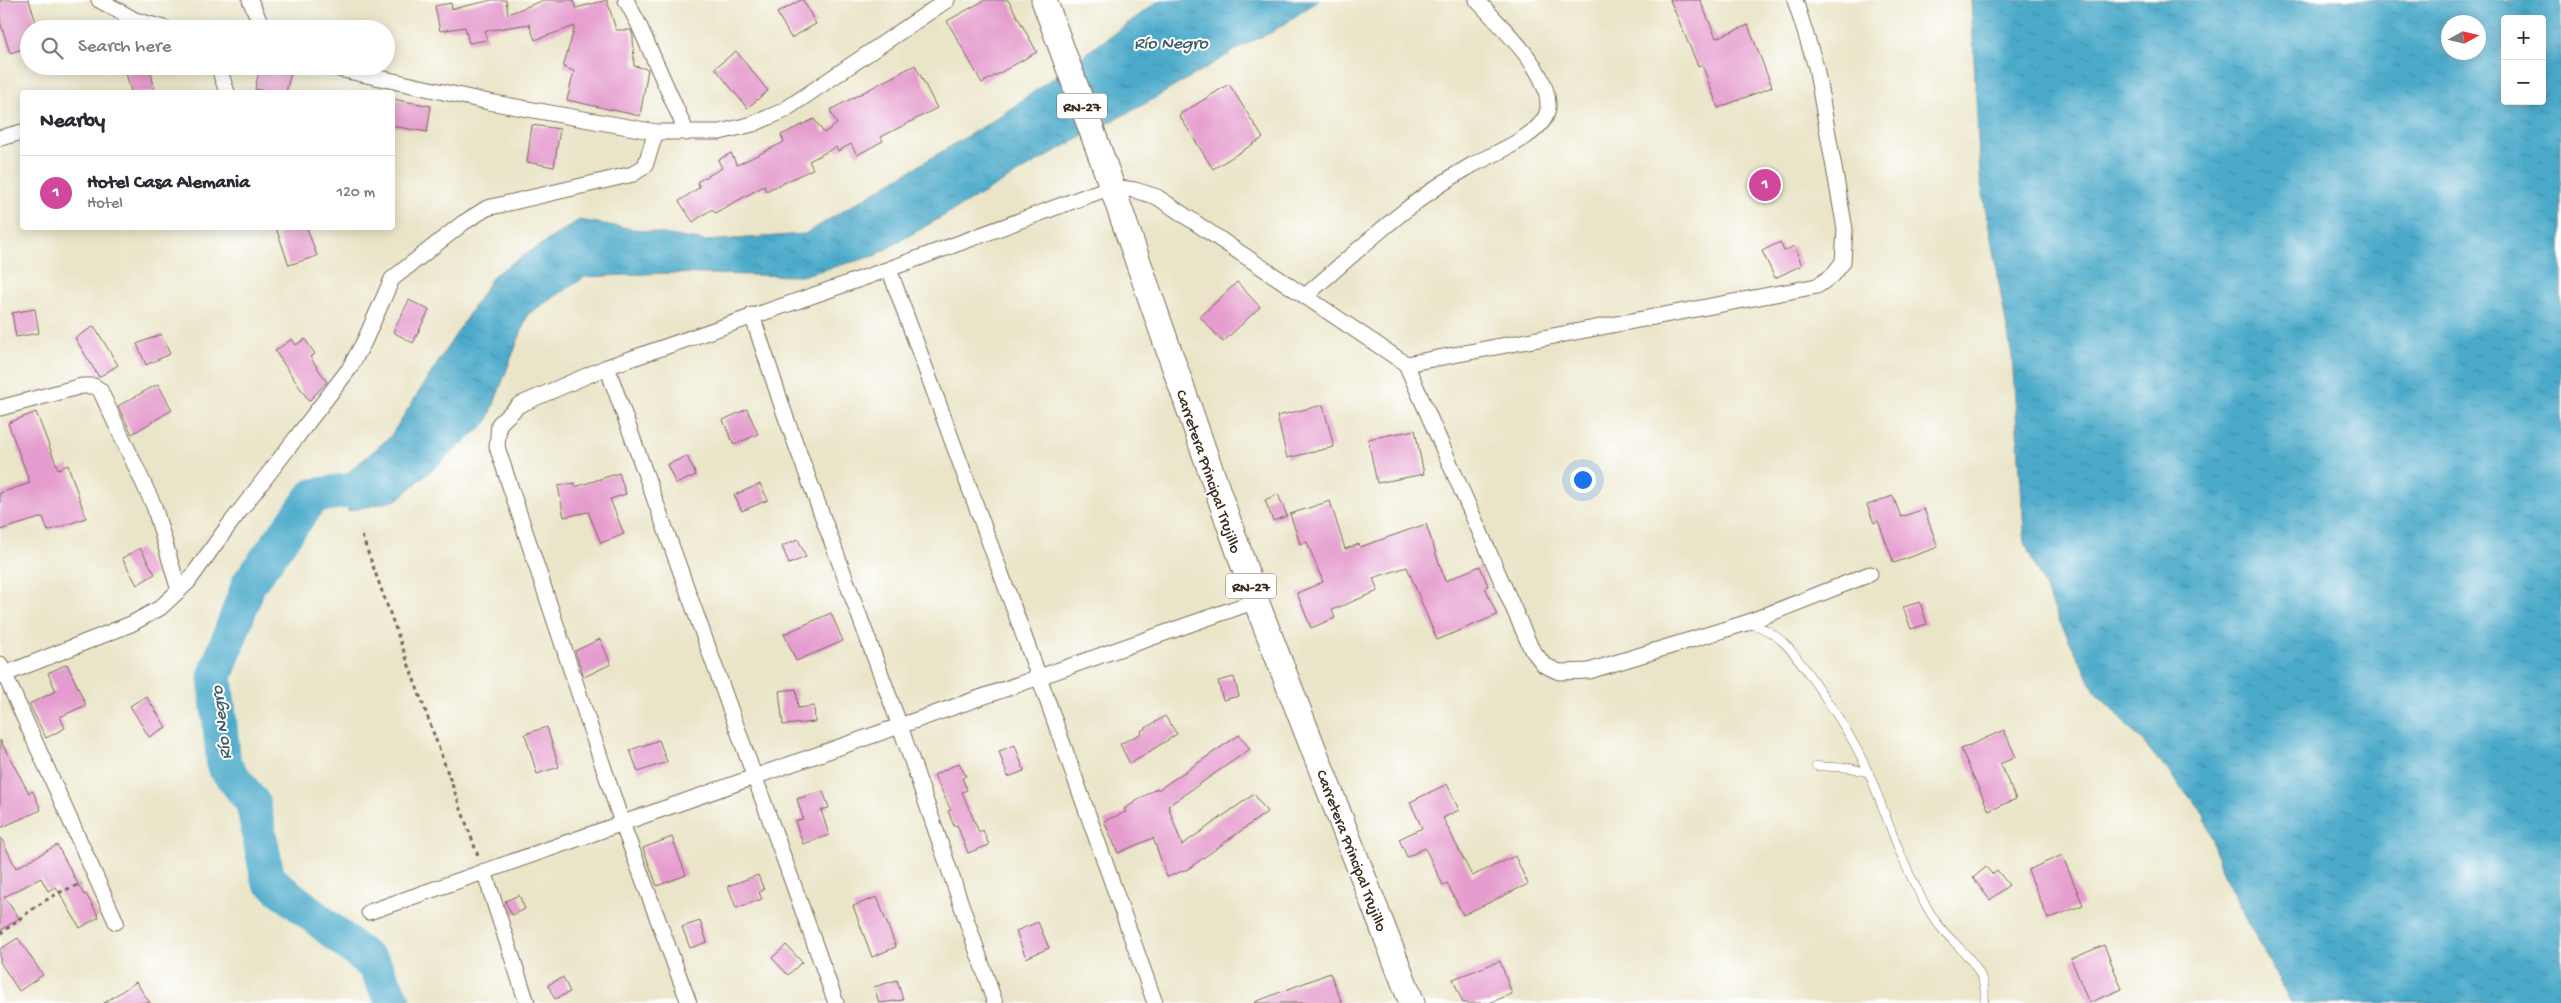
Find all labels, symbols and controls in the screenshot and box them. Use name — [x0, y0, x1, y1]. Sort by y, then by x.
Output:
north arrow — [2441, 15, 2486, 60]
map controls — [2501, 15, 2546, 105]
button: + — [2501, 15, 2546, 60]
search box — [20, 20, 395, 75]
icon: search — [38, 34, 66, 62]
water label: Río Negro — [1134, 34, 1209, 55]
text: Search here — [78, 36, 172, 59]
button: − — [2501, 60, 2546, 105]
road number: RN-27 — [1057, 94, 1107, 118]
text: Nearby — [40, 110, 105, 135]
pin: 1 — [1749, 166, 1781, 204]
text: Hotel Casa Alemania — [87, 172, 250, 195]
text: 1 — [53, 184, 59, 203]
text: 120 m — [336, 184, 375, 203]
text: Hotel — [87, 195, 123, 214]
street label: Carretera Principal Trujillo — [1170, 388, 1244, 556]
your location — [1570, 467, 1596, 493]
road number: RN-27 — [1226, 574, 1276, 598]
water label: Río Negro — [207, 684, 237, 761]
street label: Carretera Principal Trujillo — [1310, 768, 1389, 935]

